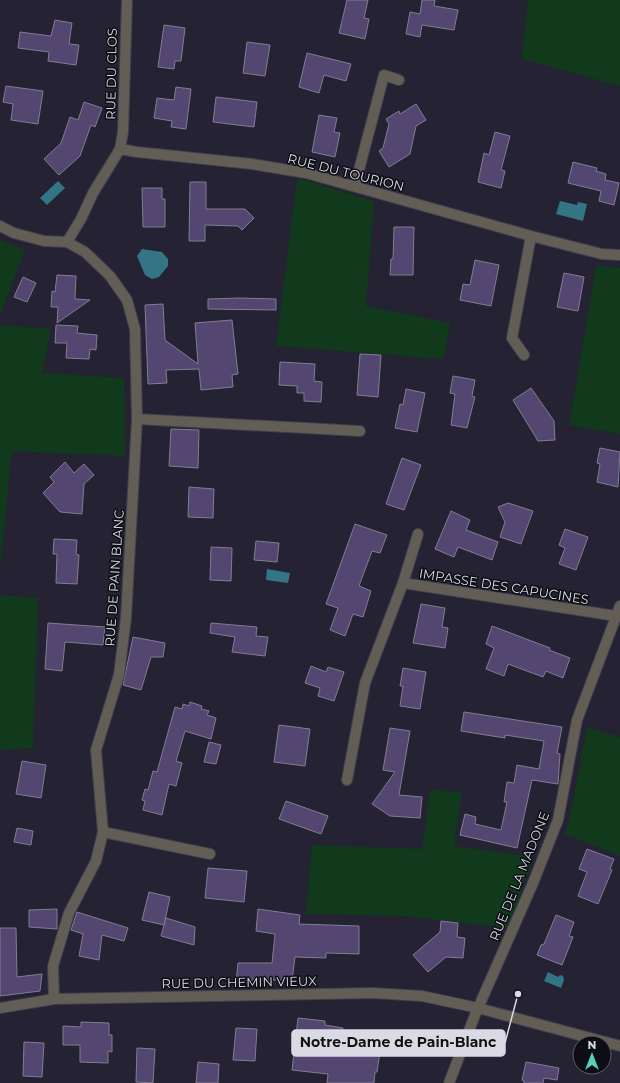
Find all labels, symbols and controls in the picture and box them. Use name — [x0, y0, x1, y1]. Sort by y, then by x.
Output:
street label: RUE DU CLOS — [102, 28, 120, 120]
street label: RUE DU TOURION — [286, 150, 406, 194]
street label: RUE DE PAIN BLANC — [101, 509, 127, 647]
street label: IMPASSE DES CAPUCINES — [418, 565, 590, 607]
street label: RUE DE LA MADONE — [486, 809, 552, 943]
street label: RUE DU CHEMIN VIEUX — [161, 973, 317, 991]
callout: Notre-Dame de Pain-Blanc — [292, 1030, 505, 1056]
text: Notre-Dame de Pain-Blanc — [300, 1033, 497, 1051]
north arrow — [572, 1035, 612, 1075]
text: N — [588, 1038, 596, 1052]

